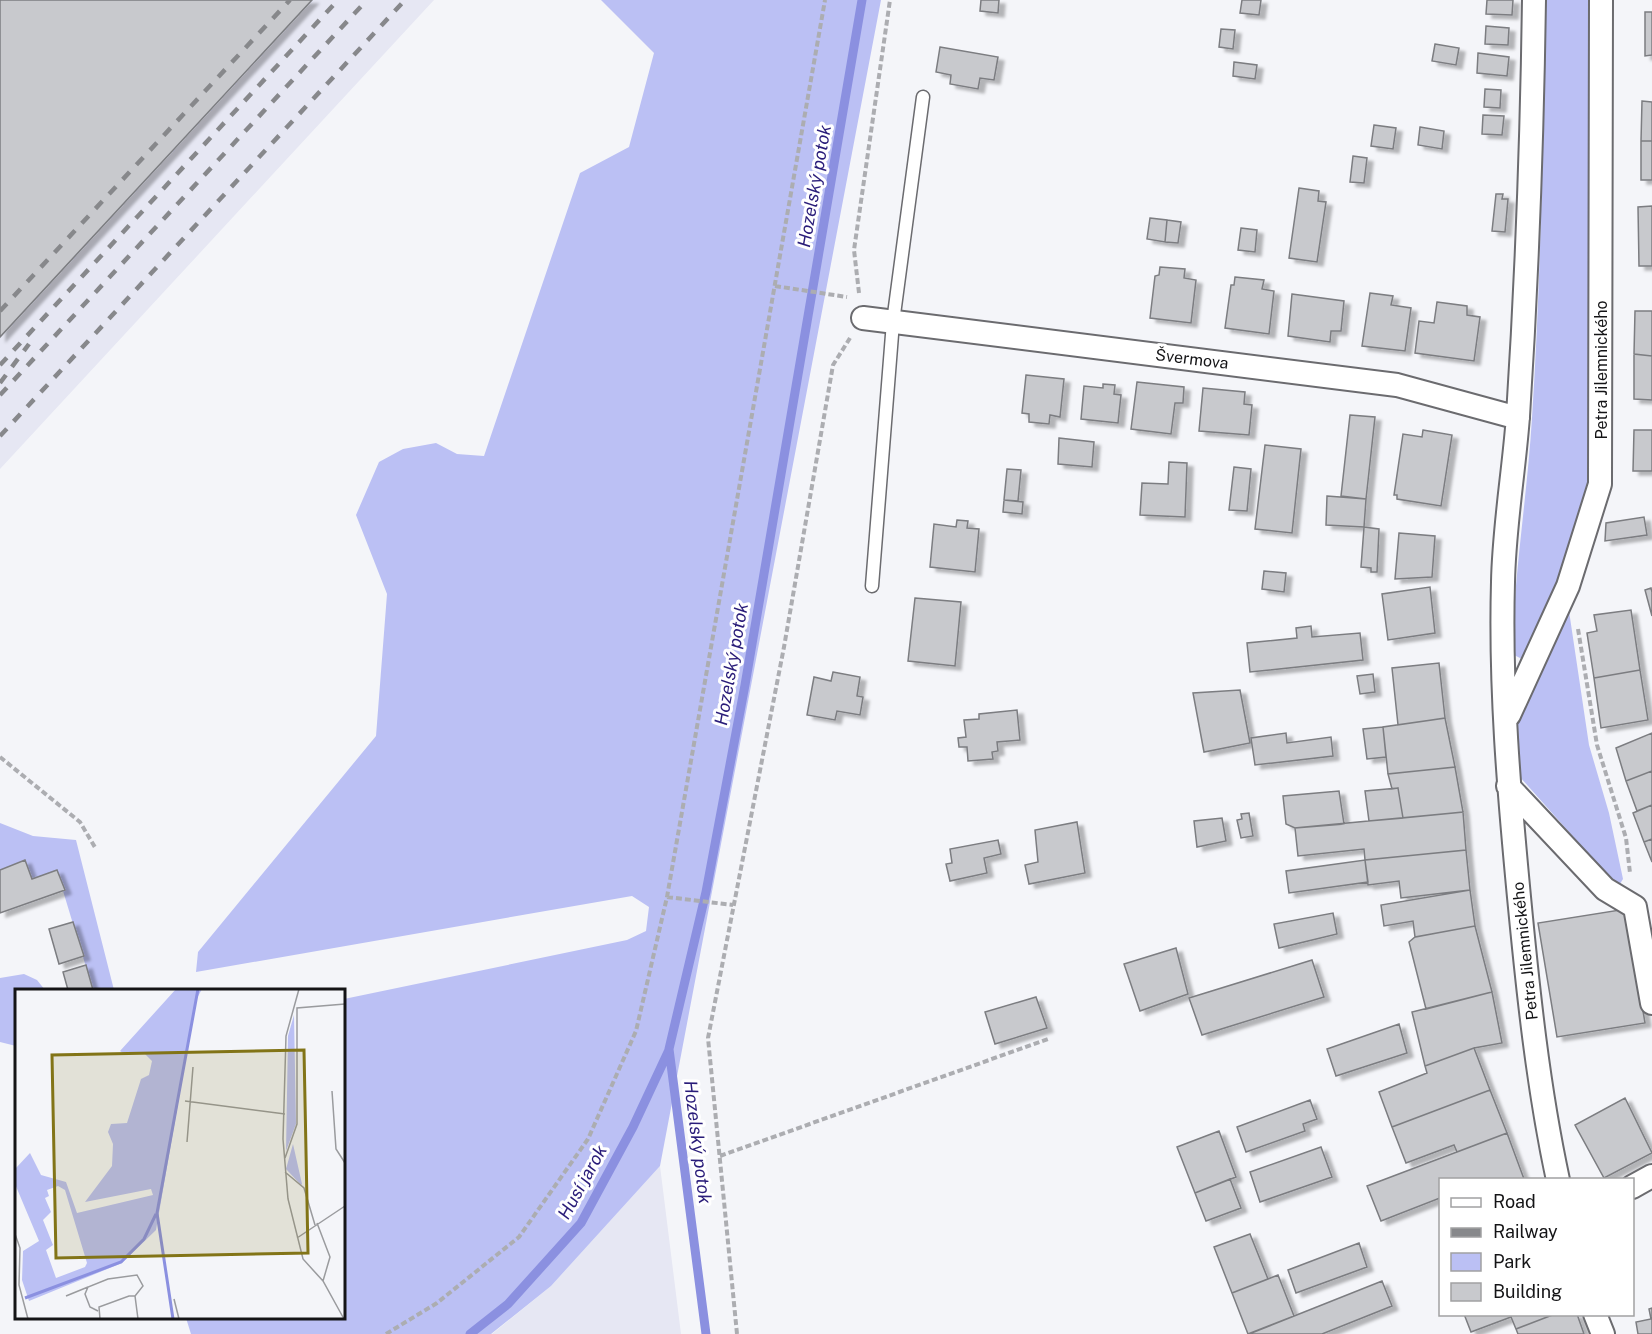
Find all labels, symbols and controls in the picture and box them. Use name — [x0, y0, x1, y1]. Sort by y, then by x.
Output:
water label: Hozelský potok — [793, 123, 835, 249]
street label: Petra Jilemnického — [1592, 300, 1611, 440]
street label: Švermova — [1154, 344, 1230, 373]
water label: Hozelský potok — [710, 601, 752, 727]
street label: Petra Jilemnického — [1508, 881, 1542, 1021]
inset map — [15, 989, 345, 1319]
water label: Hozelský potok — [680, 1079, 716, 1205]
water label: Husí jarok — [553, 1141, 611, 1223]
legend — [1439, 1178, 1634, 1316]
text: Road — [1493, 1191, 1536, 1212]
text: Railway — [1493, 1221, 1558, 1242]
text: Park — [1493, 1251, 1531, 1272]
text: Building — [1493, 1281, 1562, 1302]

